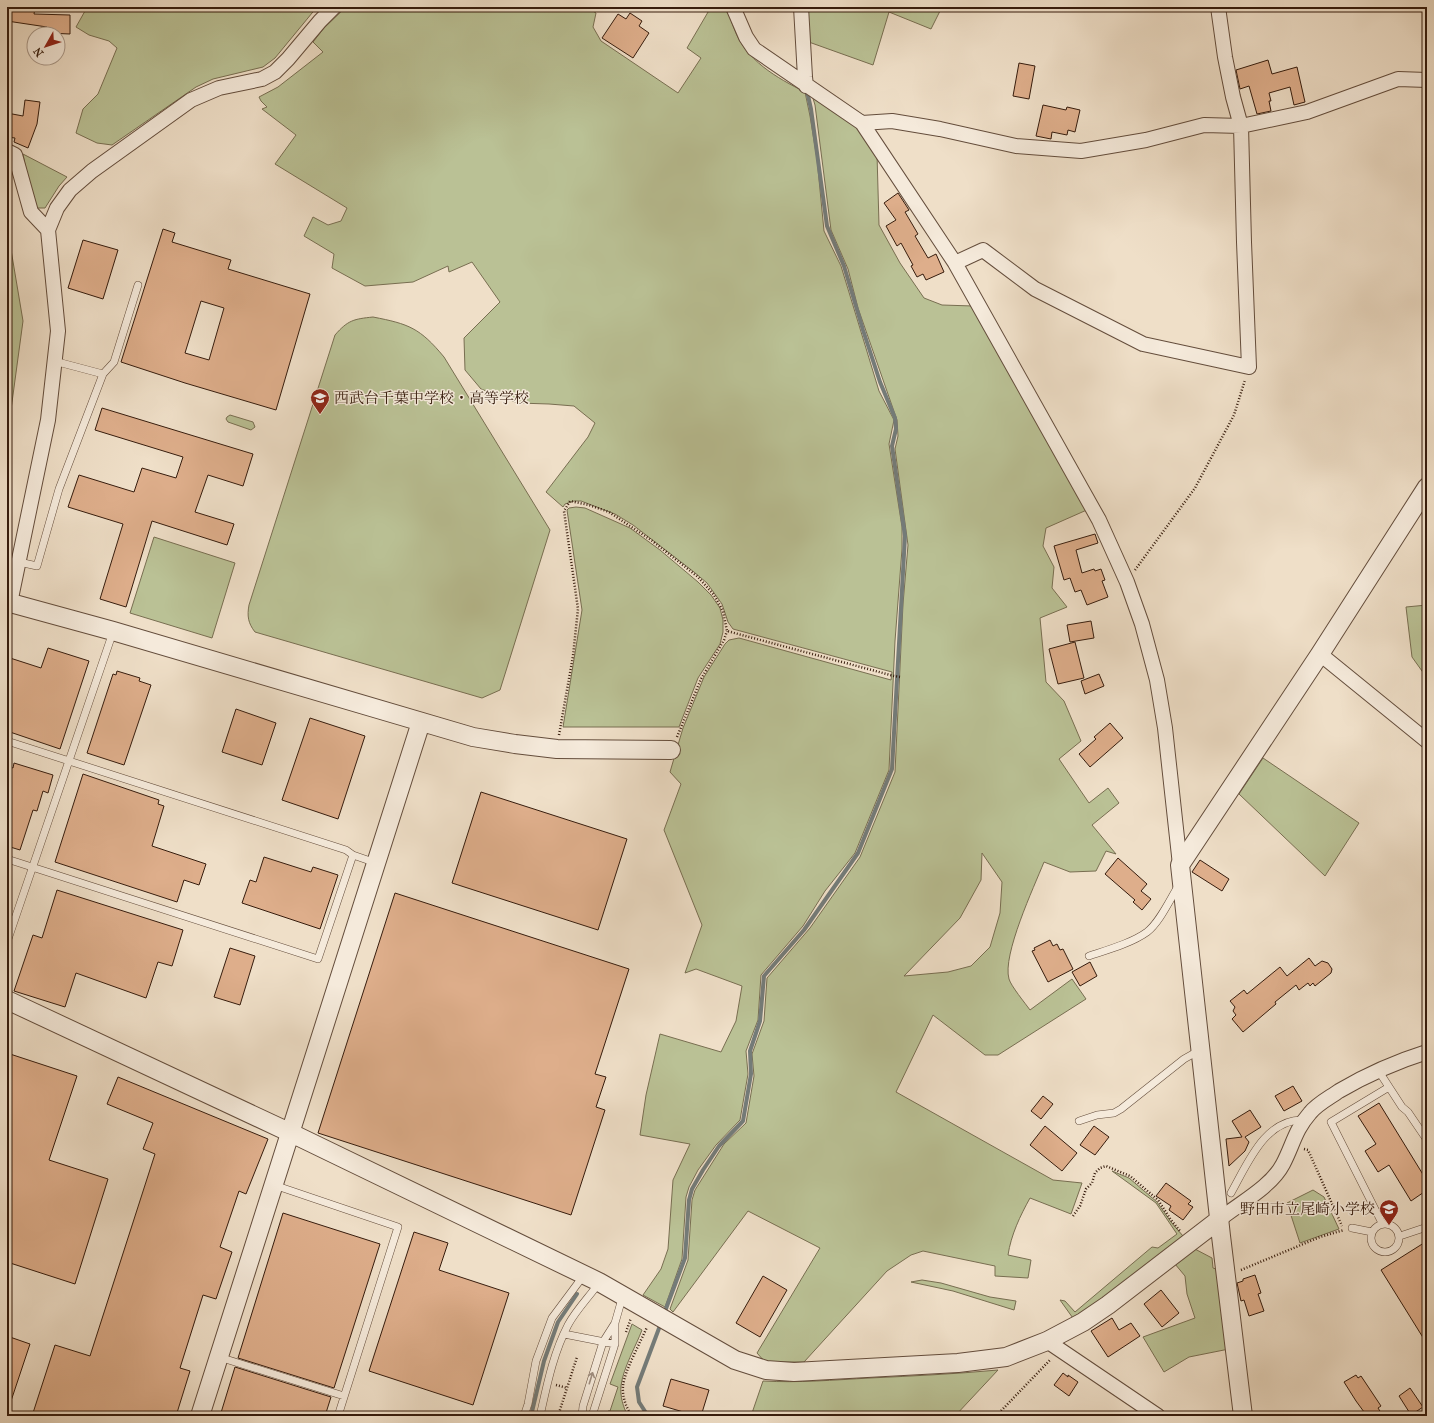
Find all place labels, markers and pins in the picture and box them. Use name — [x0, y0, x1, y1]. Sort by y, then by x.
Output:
school or university icon: 西武台千葉中学校・高等学校 — [309, 387, 331, 415]
place label: 西武台千葉中学校・高等学校 — [334, 389, 529, 407]
school or university icon: 野田市立尾崎小学校 — [1378, 1198, 1400, 1226]
place label: 野田市立尾崎小学校 — [1240, 1200, 1375, 1218]

